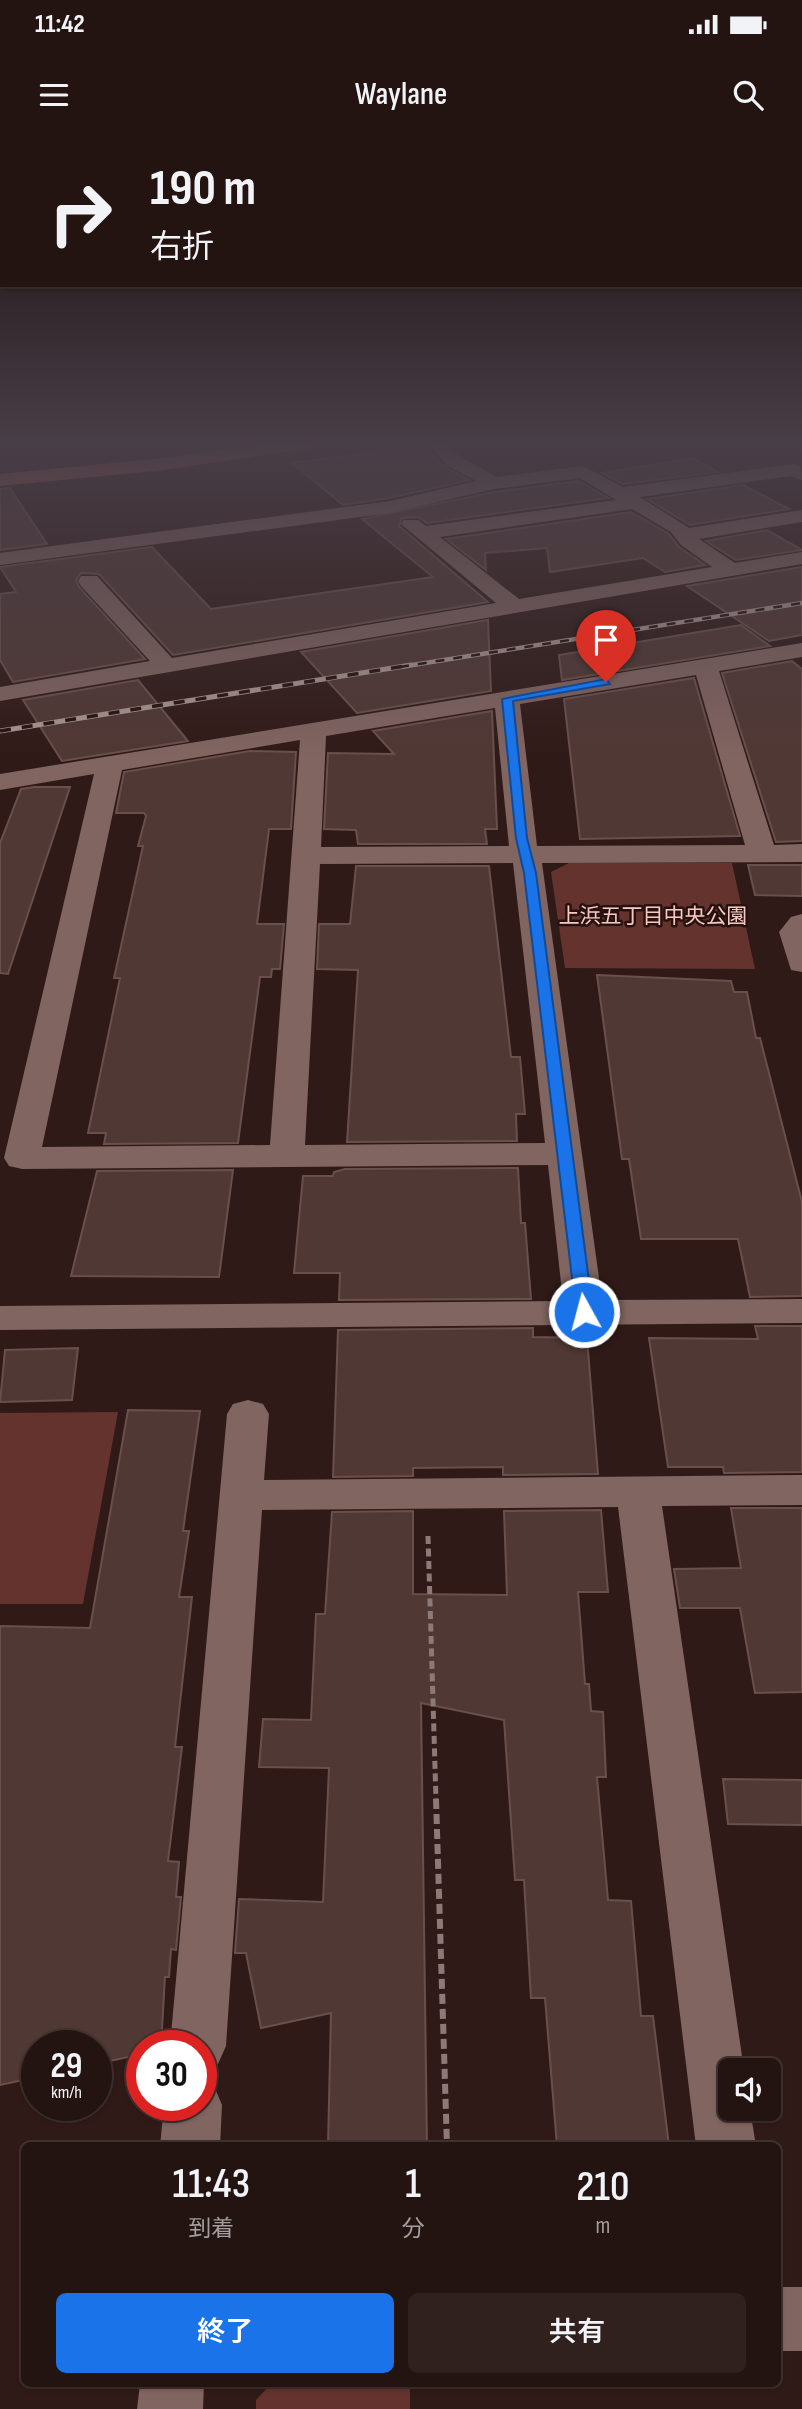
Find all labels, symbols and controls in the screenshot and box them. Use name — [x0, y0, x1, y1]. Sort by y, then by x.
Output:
text: 11:42 — [35, 9, 85, 40]
text: Waylane — [355, 75, 447, 114]
icon: menu — [35, 76, 73, 114]
icon: search — [729, 76, 767, 114]
text: 190 m — [150, 160, 256, 219]
icon: right — [35, 168, 126, 259]
text: 右折 — [150, 228, 214, 267]
pin — [576, 610, 636, 682]
icon: arrive — [587, 621, 625, 659]
park label: 上浜五丁目中央公園 — [559, 904, 748, 929]
position arrow — [547, 1275, 621, 1349]
speed limit sign: 30 — [126, 2030, 217, 2121]
text: 29 — [51, 2045, 82, 2088]
map controls — [718, 2058, 781, 2121]
button: sound — [718, 2058, 781, 2121]
text: km/h — [51, 2082, 82, 2103]
text: 11:43 — [173, 2159, 250, 2210]
text: 1 — [405, 2159, 421, 2210]
text: 210 — [576, 2162, 629, 2213]
text: m — [595, 2212, 610, 2240]
text: 到着 — [188, 2215, 234, 2243]
text: 分 — [402, 2215, 425, 2243]
button: 終了 — [56, 2293, 394, 2373]
button: 共有 — [408, 2293, 746, 2373]

